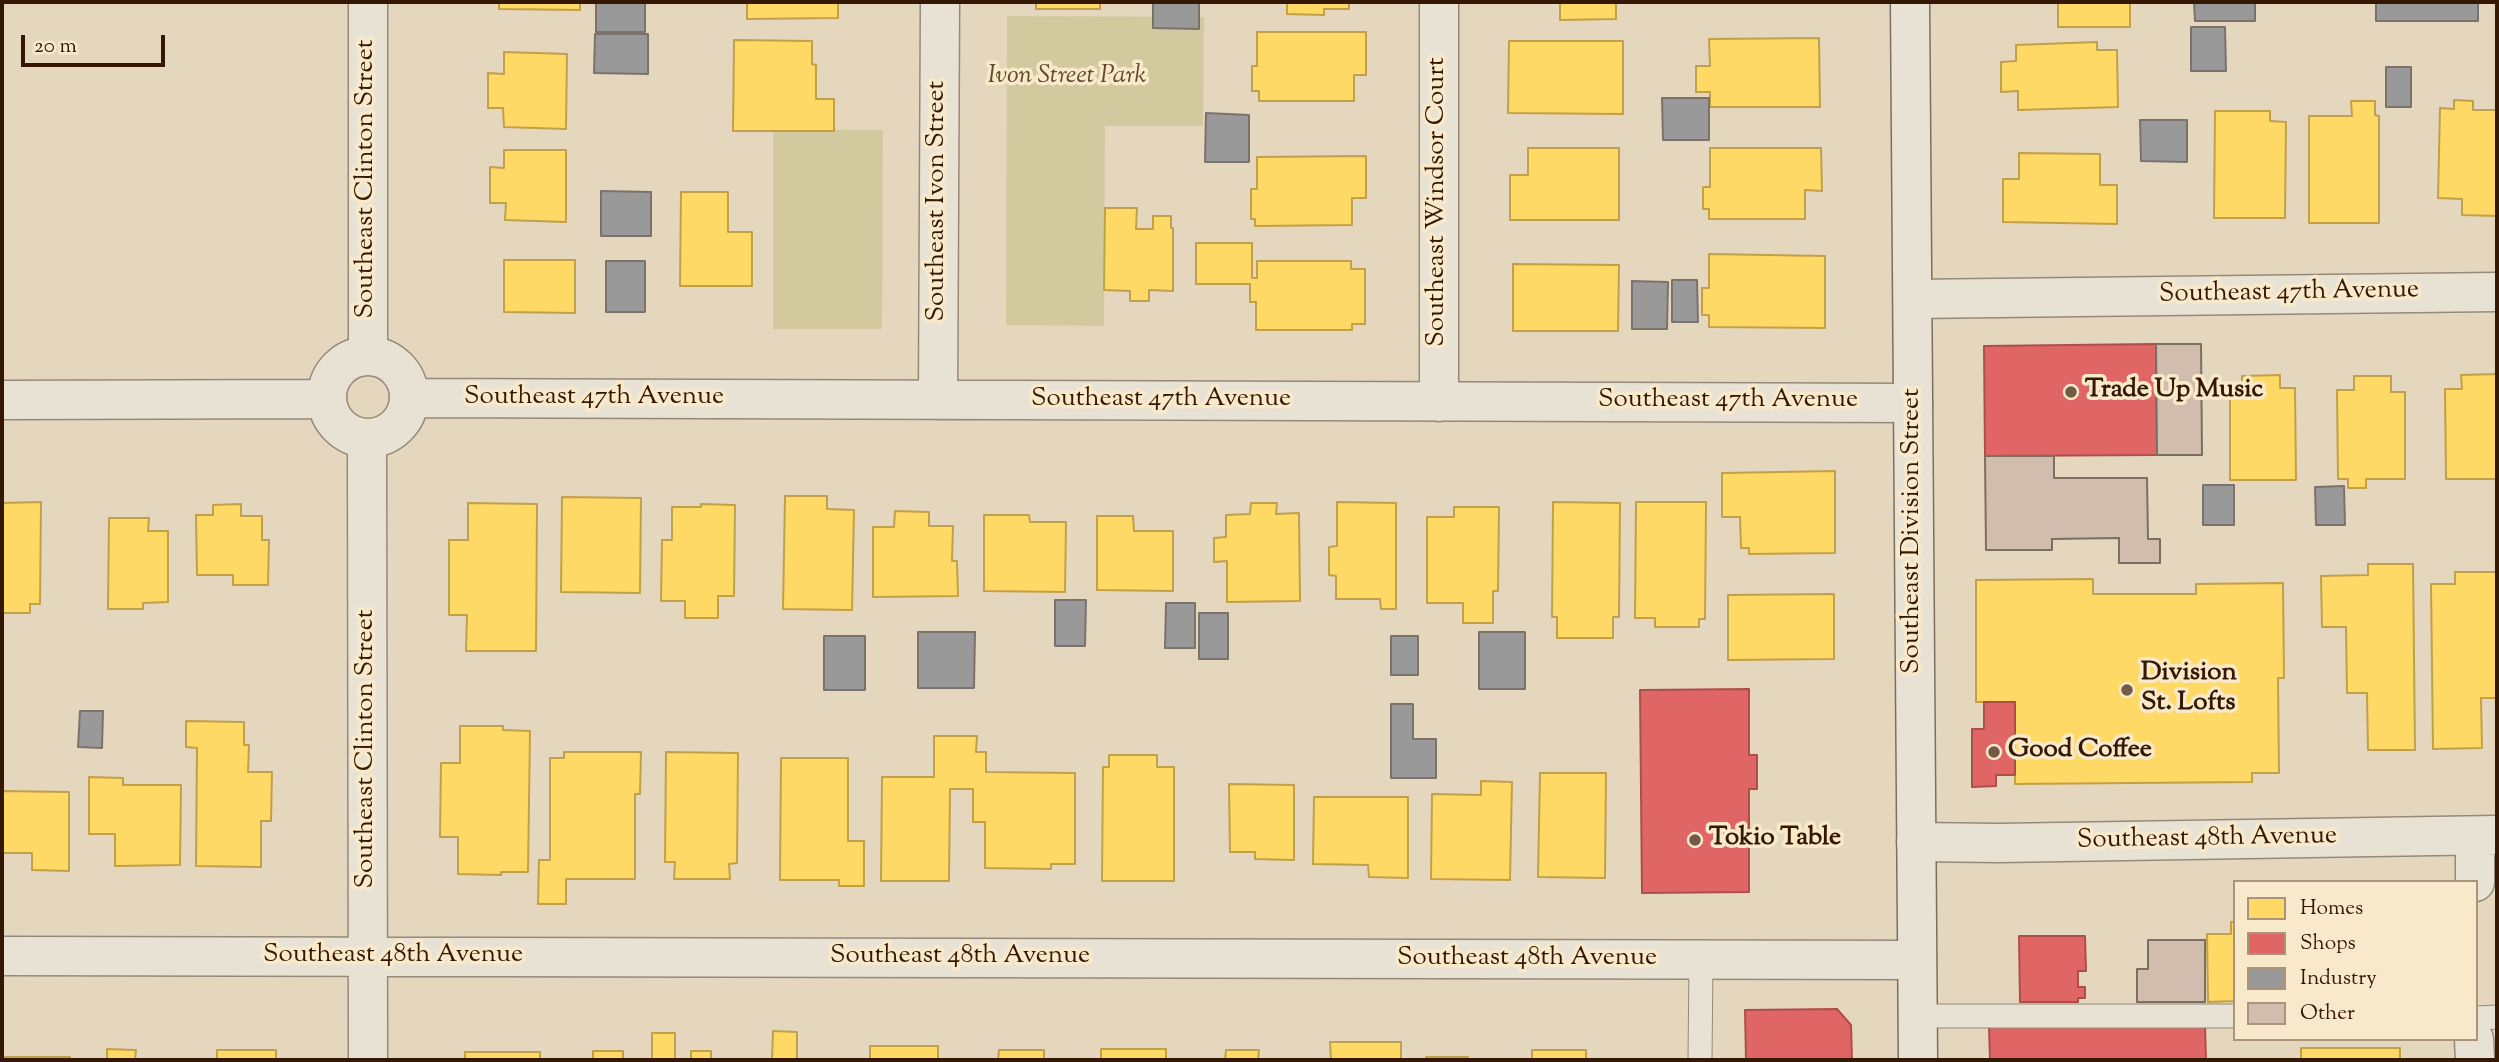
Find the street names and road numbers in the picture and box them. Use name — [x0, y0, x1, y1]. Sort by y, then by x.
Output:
street label: Southeast Clinton Street — [352, 39, 384, 319]
street label: Southeast Windsor Court — [1423, 57, 1455, 347]
street label: Southeast Ivon Street — [923, 81, 955, 321]
street label: Southeast 47th Avenue — [2159, 276, 2419, 312]
street label: Southeast 47th Avenue — [464, 383, 724, 415]
street label: Southeast 47th Avenue — [1031, 385, 1291, 417]
street label: Southeast 47th Avenue — [1598, 386, 1858, 418]
street label: Southeast Division Street — [1898, 388, 1930, 674]
street label: Southeast Clinton Street — [352, 609, 384, 889]
street label: Southeast 48th Avenue — [2077, 822, 2337, 858]
street label: Southeast 48th Avenue — [263, 941, 523, 973]
street label: Southeast 48th Avenue — [830, 942, 1090, 974]
street label: Southeast 48th Avenue — [1397, 944, 1657, 976]

